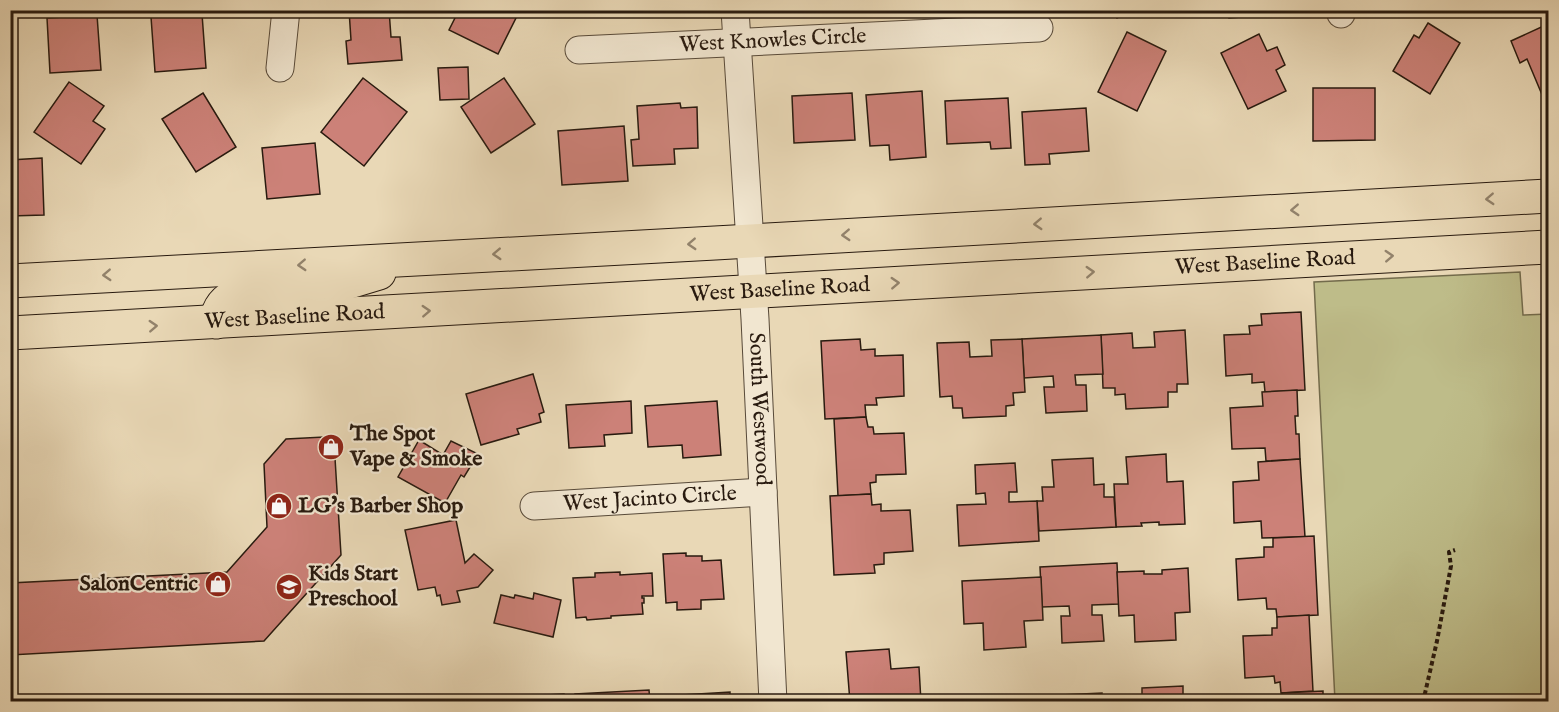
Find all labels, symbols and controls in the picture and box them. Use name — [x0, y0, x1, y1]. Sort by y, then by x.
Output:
street label: West Knowles Circle — [679, 22, 867, 59]
one-way arrow — [1486, 192, 1495, 205]
one-way arrow — [1291, 203, 1300, 216]
one-way arrow — [1033, 218, 1042, 231]
one-way arrow — [842, 229, 851, 242]
one-way arrow — [687, 238, 696, 251]
street label: West Baseline Road — [1174, 244, 1356, 282]
one-way arrow — [492, 248, 501, 261]
one-way arrow — [1385, 249, 1394, 262]
one-way arrow — [298, 258, 307, 271]
one-way arrow — [1085, 266, 1094, 279]
one-way arrow — [103, 269, 112, 282]
street label: West Baseline Road — [689, 271, 871, 309]
one-way arrow — [891, 277, 900, 290]
street label: West Baseline Road — [204, 298, 386, 336]
one-way arrow — [421, 304, 430, 317]
one-way arrow — [148, 319, 157, 332]
street label: South Westwood — [742, 332, 777, 487]
place label: The Spot Vape & Smoke — [349, 420, 482, 473]
shop icon: The Spot Vape & Smoke — [316, 432, 346, 462]
street label: West Jacinto Circle — [562, 480, 738, 518]
shop icon: LG's Barber Shop — [264, 491, 294, 521]
place label: LG's Barber Shop — [298, 492, 463, 520]
place label: Kids Start Preschool — [308, 560, 398, 613]
shop icon: SalonCentric — [203, 569, 233, 599]
place label: SalonCentric — [79, 570, 199, 598]
school or university icon: Kids Start Preschool — [274, 572, 304, 602]

